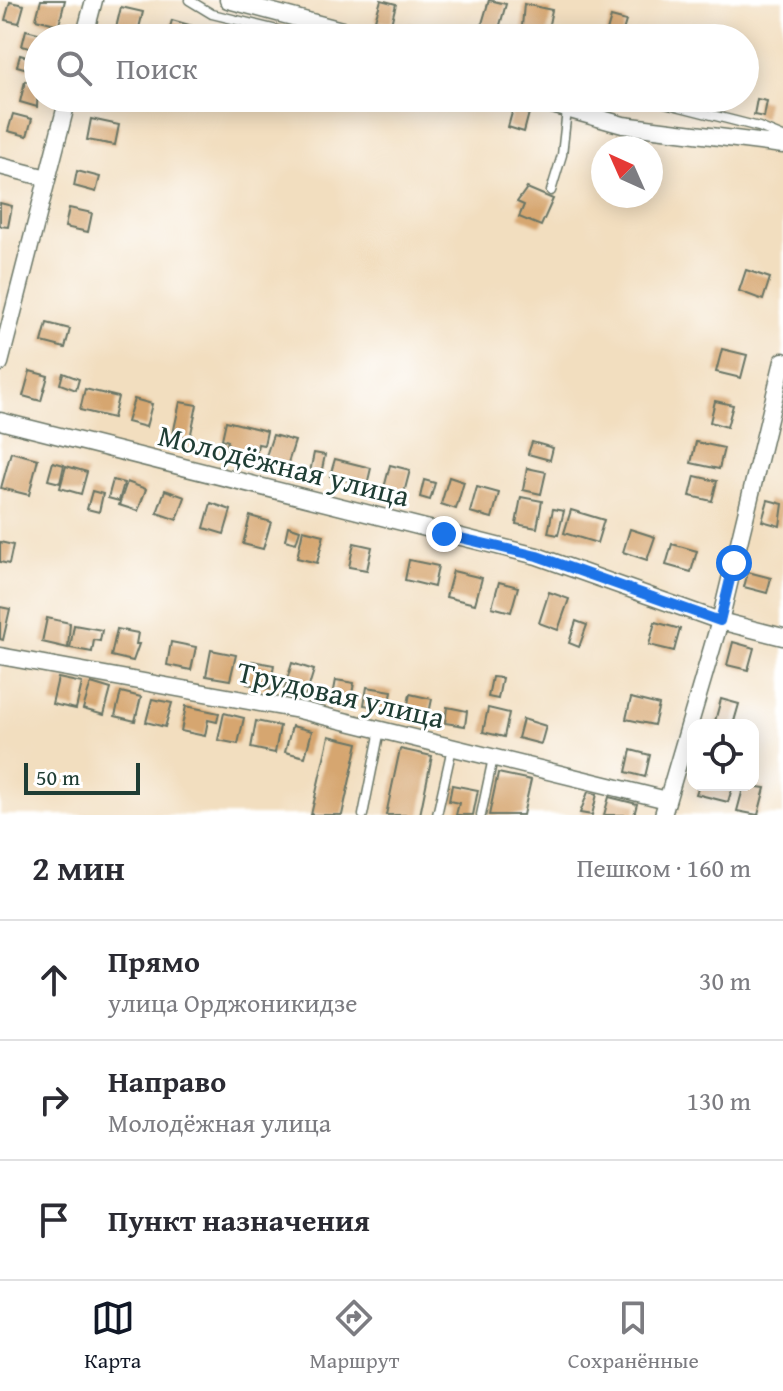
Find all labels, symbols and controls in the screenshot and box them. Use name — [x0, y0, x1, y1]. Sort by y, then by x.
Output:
search box — [24, 24, 759, 112]
icon: search — [52, 46, 96, 90]
text: Поиск — [116, 46, 198, 90]
north arrow — [591, 136, 663, 208]
street label: Молодёжная улица — [154, 413, 415, 518]
route end — [426, 516, 462, 552]
route start — [716, 545, 752, 581]
street label: Трудовая улица — [233, 649, 450, 739]
map controls — [687, 719, 759, 791]
button: locate — [687, 719, 759, 791]
scale bar — [24, 759, 140, 795]
text: 50 m — [36, 761, 80, 793]
text: 2 мин — [32, 843, 125, 892]
text: Пешком · 160 m — [577, 848, 751, 887]
text: Прямо — [108, 939, 200, 983]
icon: ahead — [32, 958, 76, 1002]
text: 30 m — [699, 961, 751, 1000]
text: улица Орджоникидзе — [108, 983, 357, 1022]
text: Направо — [108, 1059, 226, 1103]
icon: right — [32, 1078, 76, 1122]
text: 130 m — [686, 1081, 751, 1120]
text: Молодёжная улица — [108, 1103, 331, 1142]
icon: arrive — [32, 1198, 76, 1242]
text: Пункт назначения — [108, 1198, 370, 1242]
tab: Карта — [84, 1296, 141, 1376]
tab: Маршрут — [309, 1296, 399, 1376]
tab: Сохранённые — [568, 1296, 699, 1376]

